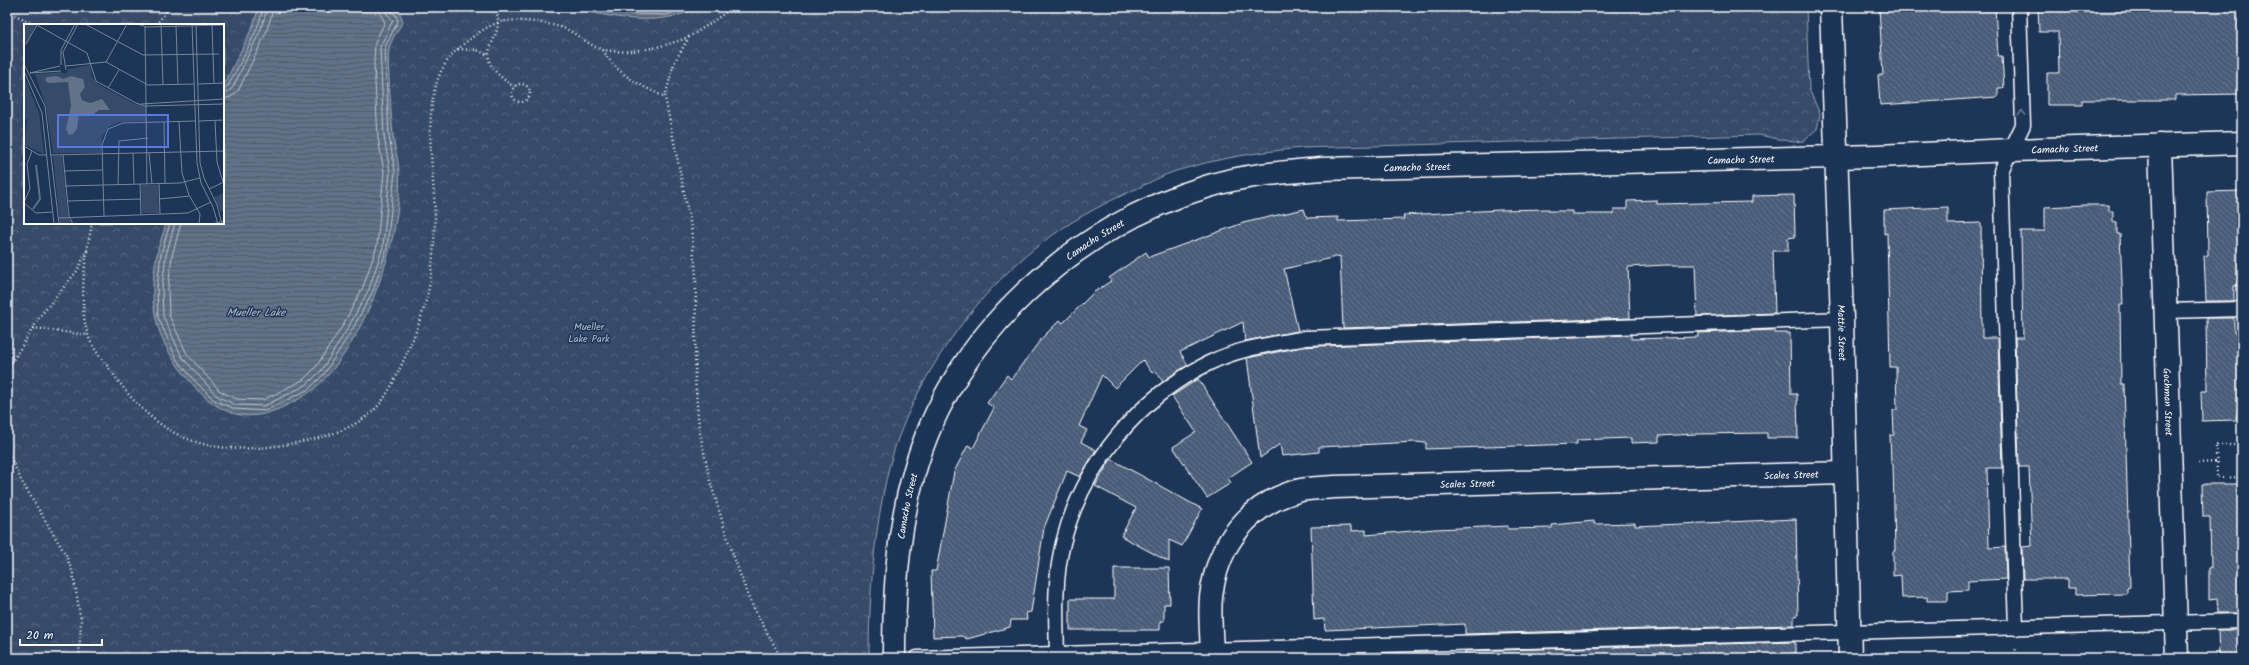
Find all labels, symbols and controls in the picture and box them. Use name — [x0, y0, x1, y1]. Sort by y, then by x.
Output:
inset map — [24, 24, 224, 224]
one-way arrow — [2018, 110, 2027, 116]
street label: Camacho Street — [2031, 140, 2099, 158]
street label: Camacho Street — [1707, 151, 1775, 169]
street label: Camacho Street — [1383, 159, 1451, 177]
street label: Camacho Street — [1063, 215, 1128, 265]
water label: Mueller Lake — [227, 304, 286, 322]
street label: Mattie Street — [1832, 304, 1850, 361]
park label: Mueller Lake Park — [568, 319, 610, 347]
street label: Gochman Street — [2158, 368, 2177, 436]
street label: Scales Street — [1764, 467, 1819, 484]
street label: Camacho Street — [894, 471, 923, 540]
street label: Scales Street — [1440, 476, 1495, 493]
scale bar — [20, 621, 102, 647]
text: 20 m — [26, 626, 54, 645]

